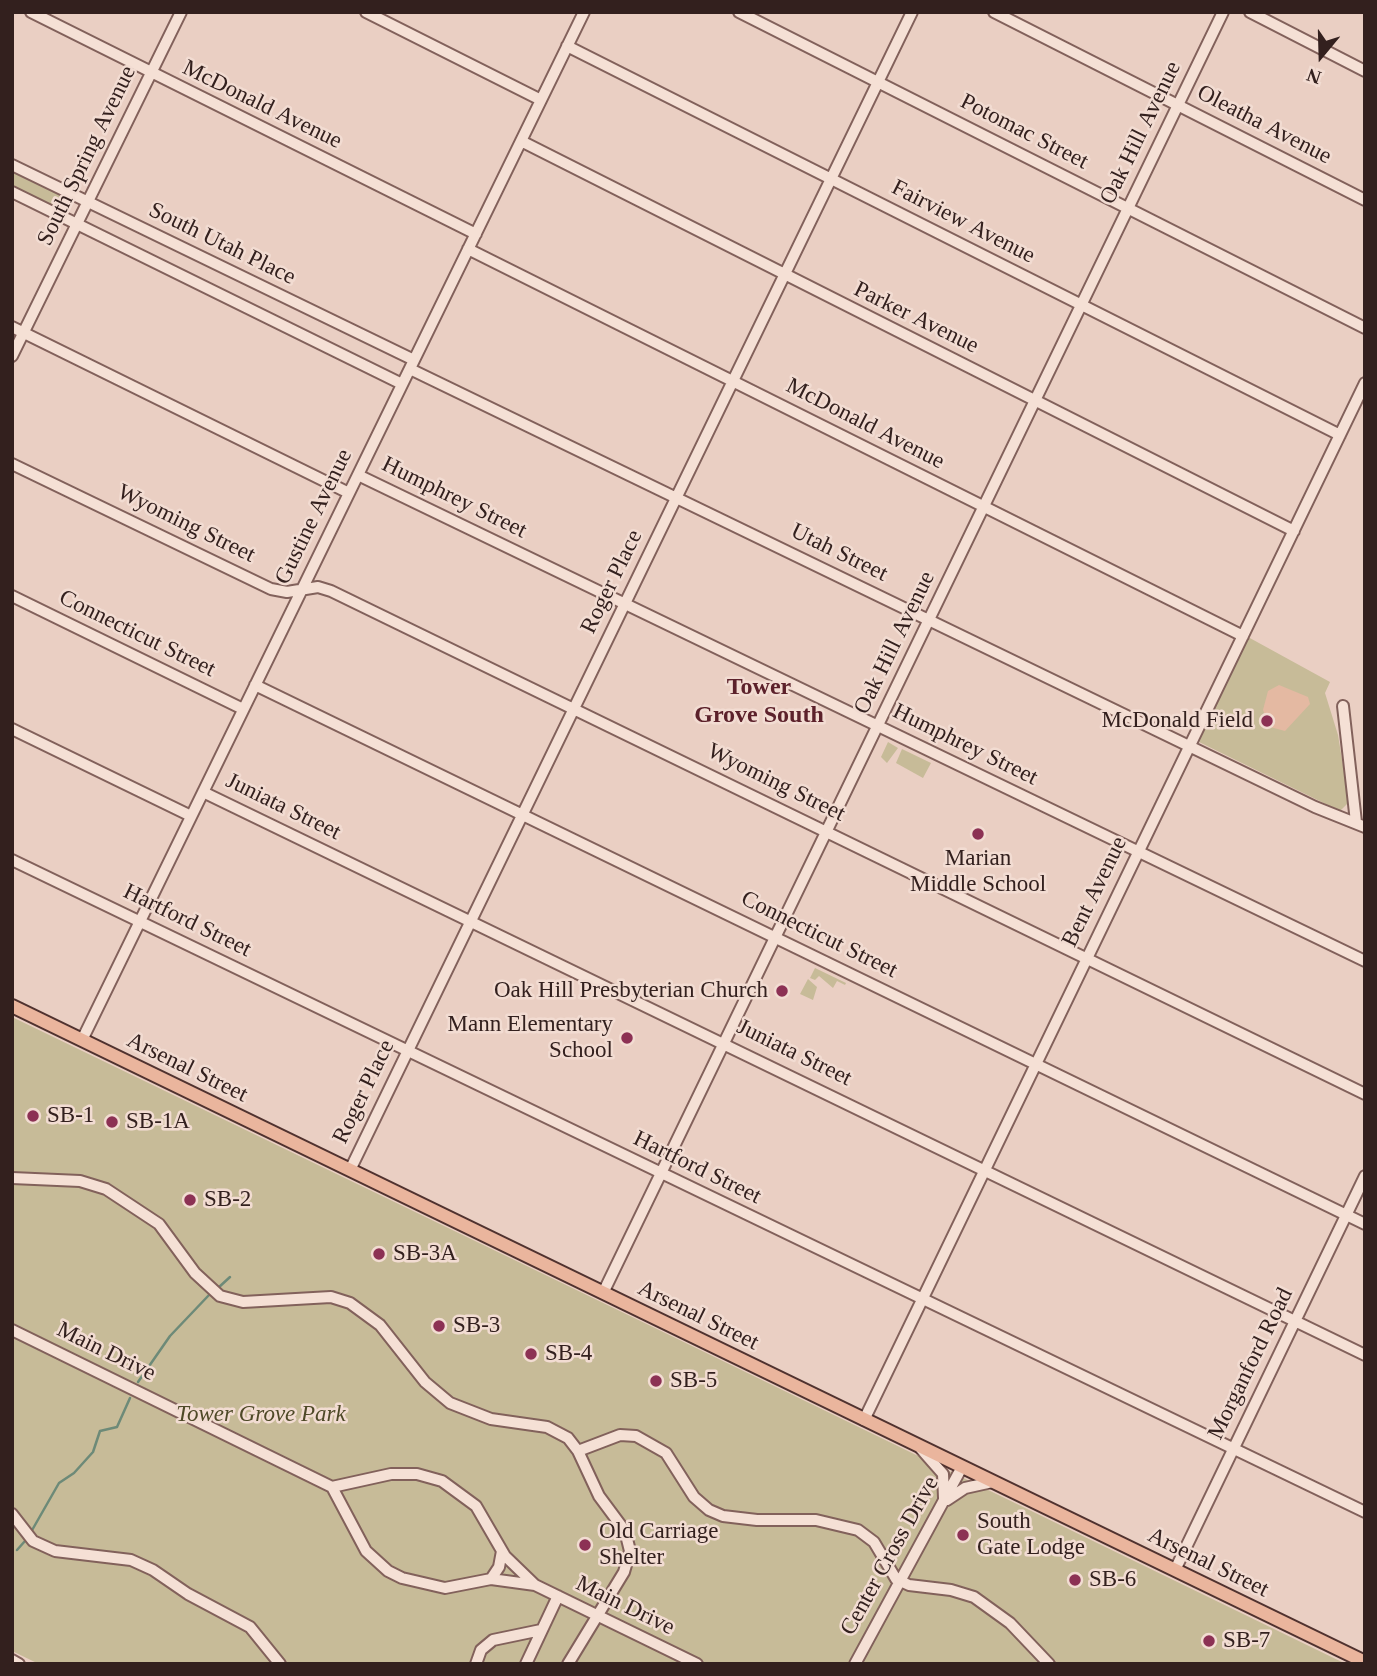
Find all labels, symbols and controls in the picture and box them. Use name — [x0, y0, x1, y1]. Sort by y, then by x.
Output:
north arrow — [1286, 21, 1356, 91]
street label: McDonald Avenue — [178, 54, 346, 156]
street label: Oak Hill Avenue — [1095, 57, 1187, 209]
street label: South Spring Avenue — [32, 62, 142, 250]
text: N — [1304, 64, 1324, 88]
street label: Oleatha Avenue — [1192, 79, 1336, 171]
street label: Potomac Street — [955, 88, 1093, 176]
street label: Fairview Avenue — [887, 174, 1039, 270]
street label: South Utah Place — [144, 197, 300, 291]
street label: Parker Avenue — [849, 276, 983, 360]
street label: McDonald Avenue — [781, 372, 949, 476]
street label: Gustine Avenue — [269, 445, 359, 589]
street label: Humphrey Street — [377, 451, 531, 545]
street label: Wyoming Street — [113, 479, 259, 569]
street label: Utah Street — [786, 518, 892, 588]
street label: Roger Place — [575, 526, 649, 638]
street label: Oak Hill Avenue — [849, 567, 941, 719]
street label: Connecticut Street — [54, 584, 220, 684]
district label: Tower Grove South — [694, 674, 824, 730]
street label: Humphrey Street — [888, 698, 1042, 792]
place label: McDonald Field — [1102, 707, 1253, 735]
marker: McDonald Field — [1259, 713, 1275, 729]
street label: Wyoming Street — [703, 738, 849, 828]
street label: Juniata Street — [221, 767, 345, 847]
marker: Marian Middle School — [970, 826, 986, 842]
street label: Bent Avenue — [1057, 832, 1133, 952]
place label: Marian Middle School — [910, 845, 1046, 899]
street label: Hartford Street — [119, 878, 255, 964]
street label: Connecticut Street — [736, 885, 902, 985]
place label: Oak Hill Presbyterian Church — [494, 977, 768, 1005]
marker: Oak Hill Presbyterian Church — [774, 983, 790, 999]
place label: Mann Elementary School — [448, 1011, 613, 1065]
street label: Juniata Street — [732, 1013, 856, 1093]
street label: Arsenal Street — [122, 1027, 252, 1109]
marker: Mann Elementary School — [619, 1030, 635, 1046]
street label: Roger Place — [327, 1036, 401, 1148]
place label: SB-1 — [47, 1102, 94, 1130]
marker: SB-1 — [25, 1108, 41, 1124]
place label: SB-1A — [126, 1108, 190, 1136]
marker: SB-1A — [104, 1114, 120, 1130]
street label: Hartford Street — [629, 1125, 765, 1211]
place label: SB-2 — [204, 1186, 251, 1214]
marker: SB-2 — [182, 1192, 198, 1208]
place label: SB-3A — [393, 1240, 457, 1268]
marker: SB-3A — [371, 1246, 387, 1262]
street label: Arsenal Street — [633, 1275, 763, 1357]
street label: Morganford Road — [1202, 1284, 1300, 1444]
place label: SB-3 — [453, 1312, 500, 1340]
street label: Main Drive — [52, 1316, 160, 1388]
marker: SB-3 — [431, 1318, 447, 1334]
place label: SB-4 — [545, 1340, 592, 1368]
marker: SB-4 — [523, 1346, 539, 1362]
place label: SB-5 — [670, 1367, 717, 1395]
marker: SB-5 — [648, 1373, 664, 1389]
park label: Tower Grove Park — [176, 1401, 346, 1429]
street label: Center Cross Drive — [835, 1472, 945, 1640]
place label: South Gate Lodge — [977, 1508, 1085, 1562]
place label: Old Carriage Shelter — [599, 1518, 718, 1572]
street label: Arsenal Street — [1143, 1522, 1273, 1604]
marker: South Gate Lodge — [955, 1527, 971, 1543]
marker: Old Carriage Shelter — [577, 1537, 593, 1553]
place label: SB-6 — [1089, 1566, 1136, 1594]
street label: Main Drive — [571, 1570, 679, 1642]
marker: SB-6 — [1067, 1572, 1083, 1588]
place label: SB-7 — [1223, 1627, 1270, 1655]
marker: SB-7 — [1201, 1633, 1217, 1649]

